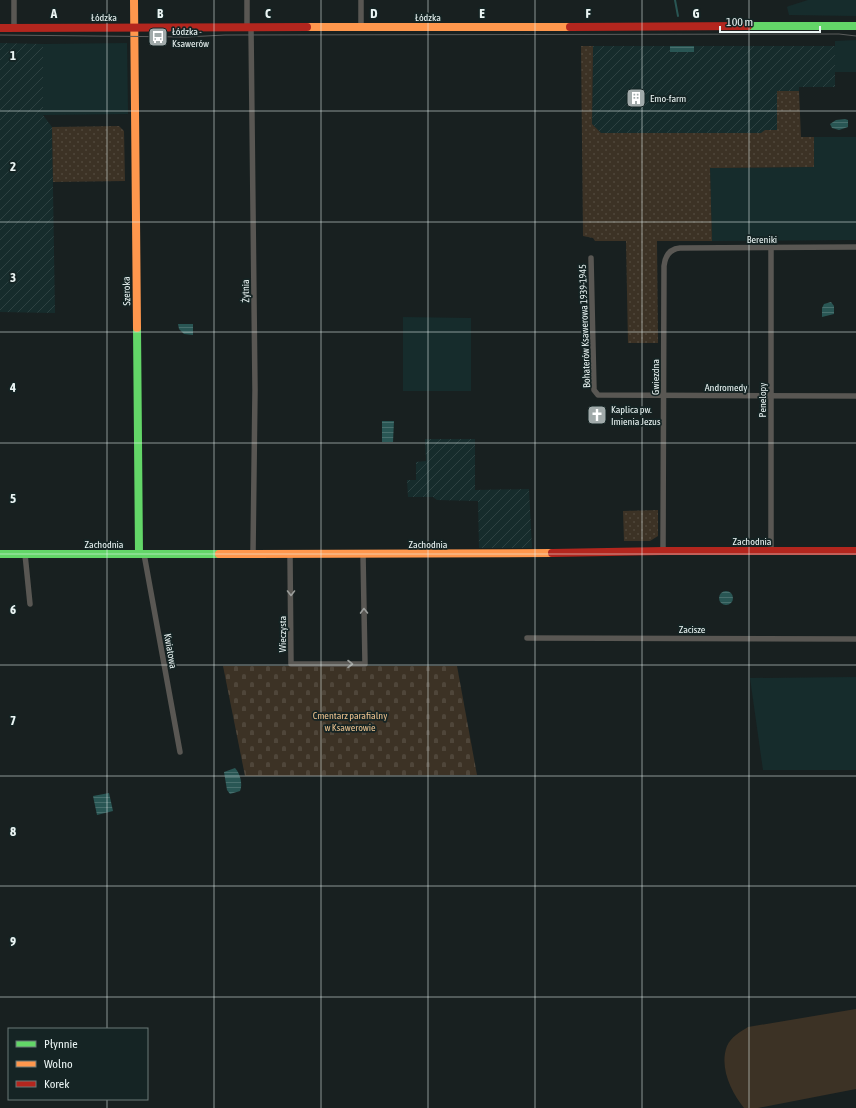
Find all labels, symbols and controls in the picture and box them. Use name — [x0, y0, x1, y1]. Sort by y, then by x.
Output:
text: A — [50, 6, 58, 21]
text: B — [157, 6, 164, 21]
text: C — [265, 6, 271, 21]
text: D — [370, 6, 378, 21]
text: E — [479, 6, 485, 21]
text: F — [585, 6, 591, 21]
text: G — [693, 6, 700, 21]
scale bar — [720, 8, 820, 34]
street label: Łódzka — [91, 12, 117, 23]
street label: Łódzka — [415, 12, 441, 23]
text: 100 m — [726, 15, 753, 29]
bus stop icon: Łódzka - Ksawerów — [147, 26, 169, 48]
place label: Łódzka - Ksawerów — [172, 26, 209, 49]
text: 1 — [10, 48, 16, 63]
building icon: Emo-farm — [625, 87, 647, 109]
place label: Emo-farm — [650, 93, 686, 104]
text: 2 — [10, 159, 16, 174]
street label: Bereniki — [747, 234, 777, 245]
street label: Bohaterów Ksawerowa 1939-1945 — [577, 264, 592, 388]
text: 3 — [10, 270, 16, 285]
street label: Szeroka — [121, 276, 132, 306]
street label: Żytnia — [240, 279, 251, 303]
street label: Gwiezdna — [650, 359, 661, 395]
text: 4 — [9, 380, 16, 395]
street label: Andromedy — [705, 382, 747, 393]
street label: Penelopy — [757, 383, 768, 417]
church icon: Kaplica pw. Imienia Jezus — [586, 404, 608, 426]
place label: Kaplica pw. Imienia Jezus — [611, 404, 661, 427]
text: 5 — [10, 491, 16, 506]
street label: Zachodnia — [733, 536, 772, 547]
street label: Zachodnia — [85, 539, 124, 550]
street label: Zachodnia — [409, 539, 448, 550]
one-way arrow — [287, 590, 295, 596]
text: 6 — [10, 602, 16, 617]
one-way arrow — [360, 608, 368, 614]
street label: Wieczysta — [277, 615, 288, 652]
street label: Zacisze — [679, 624, 706, 635]
street label: Kwiatowa — [162, 633, 179, 670]
one-way arrow — [347, 660, 353, 668]
park label: Cmentarz parafialny w Ksawerowie — [313, 710, 387, 733]
text: 7 — [10, 713, 16, 728]
text: 8 — [10, 824, 16, 839]
text: 9 — [10, 934, 16, 949]
legend — [8, 1028, 148, 1100]
text: Płynnie — [44, 1037, 78, 1051]
text: Wolno — [44, 1057, 73, 1071]
text: Korek — [44, 1077, 70, 1091]

